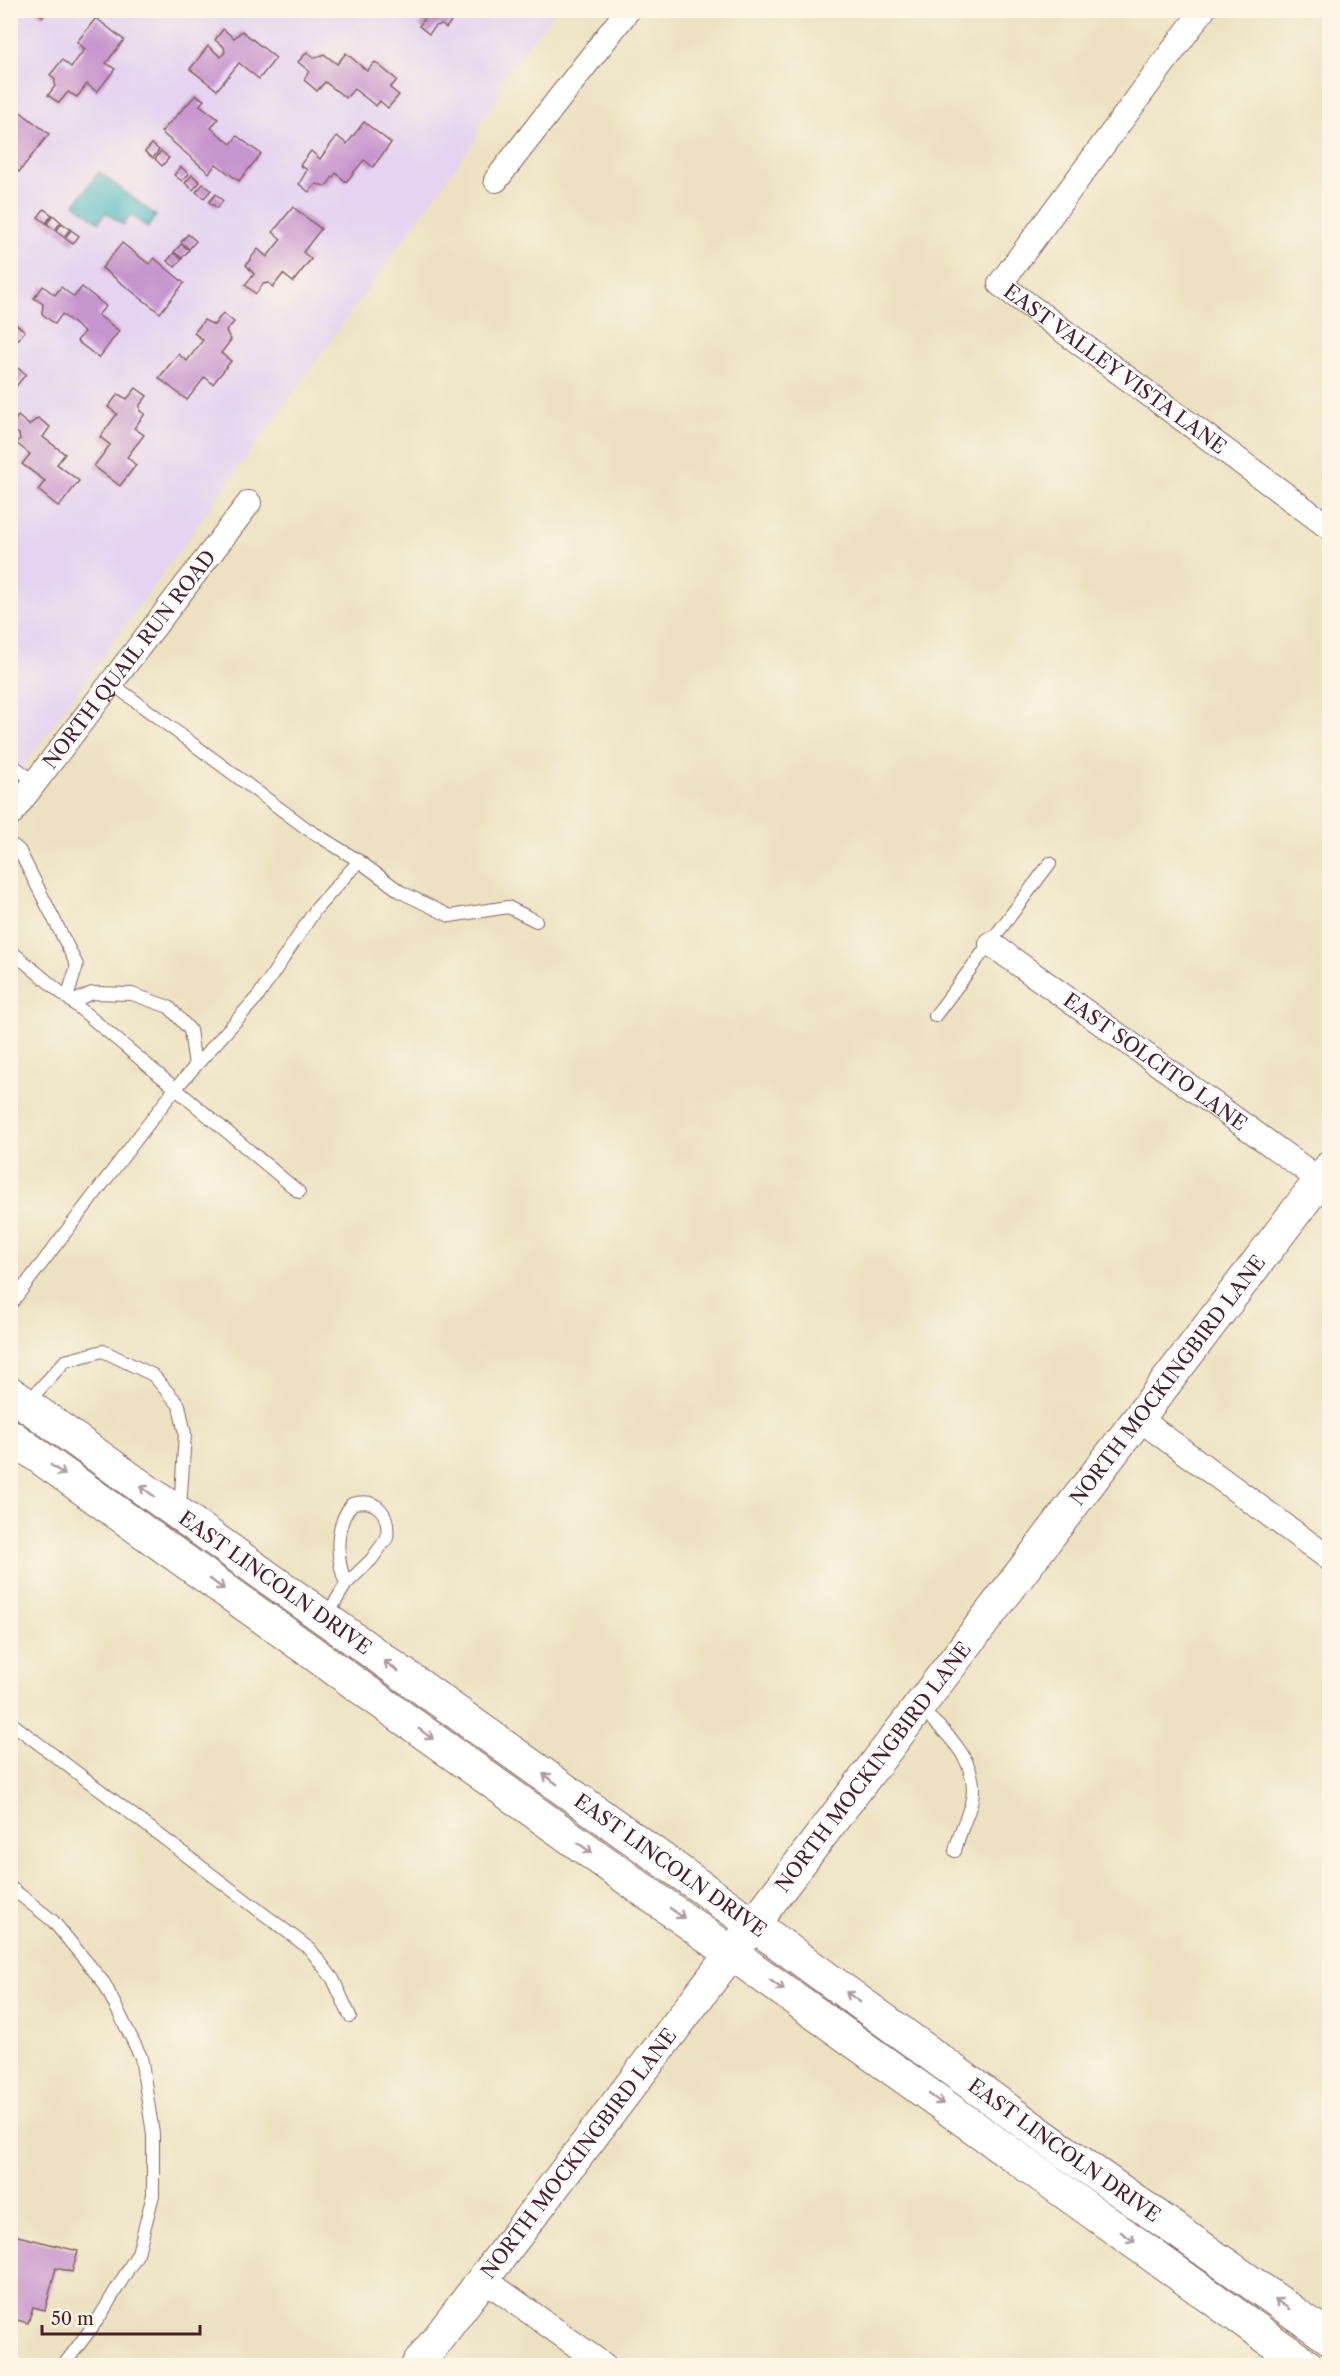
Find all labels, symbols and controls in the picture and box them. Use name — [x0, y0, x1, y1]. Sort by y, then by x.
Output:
street label: EAST VALLEY VISTA LANE — [999, 279, 1231, 459]
street label: NORTH QUAIL RUN ROAD — [38, 545, 221, 774]
street label: EAST SOLCITO LANE — [1059, 988, 1252, 1136]
street label: NORTH MOCKINGBIRD LANE — [1065, 1250, 1270, 1510]
one-way arrow — [50, 1464, 66, 1476]
one-way arrow — [140, 1485, 156, 1497]
street label: EAST LINCOLN DRIVE — [174, 1506, 376, 1659]
one-way arrow — [208, 1578, 224, 1590]
street label: NORTH MOCKINGBIRD LANE — [770, 1637, 976, 1897]
one-way arrow — [384, 1659, 400, 1672]
one-way arrow — [418, 1728, 434, 1740]
one-way arrow — [542, 1773, 558, 1785]
street label: EAST LINCOLN DRIVE — [570, 1789, 771, 1942]
one-way arrow — [577, 1841, 593, 1854]
one-way arrow — [668, 1907, 684, 1919]
one-way arrow — [769, 1979, 785, 1992]
one-way arrow — [845, 1991, 861, 2003]
street label: NORTH MOCKINGBIRD LANE — [476, 2024, 682, 2283]
street label: EAST LINCOLN DRIVE — [963, 2073, 1165, 2227]
one-way arrow — [927, 2093, 943, 2105]
one-way arrow — [1120, 2231, 1136, 2243]
scale bar — [42, 2298, 200, 2336]
one-way arrow — [1274, 2298, 1290, 2310]
text: 50 m — [51, 2308, 94, 2330]

